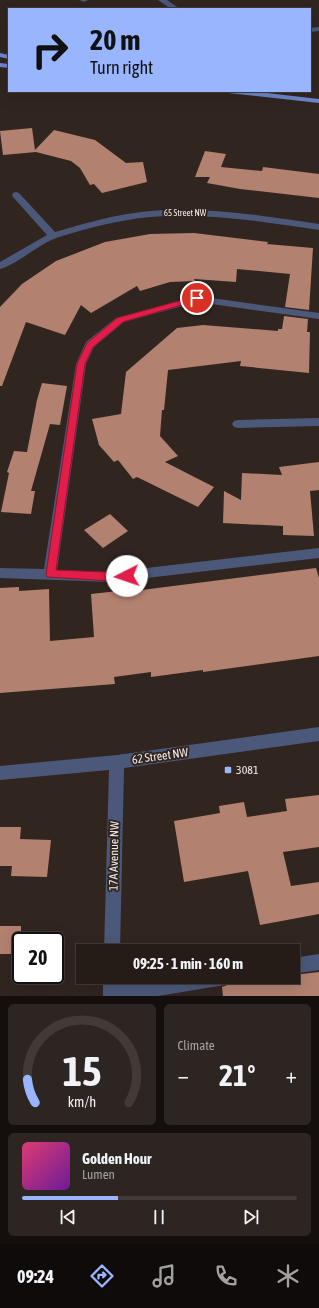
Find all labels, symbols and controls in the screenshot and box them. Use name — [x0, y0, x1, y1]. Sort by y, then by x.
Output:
icon: right — [24, 24, 76, 76]
text: 20 m — [90, 24, 140, 56]
text: Turn right — [90, 57, 153, 78]
street label: 65 Street NW — [164, 208, 207, 218]
pin — [180, 281, 214, 315]
icon: arrive — [186, 287, 208, 309]
position arrow — [106, 555, 148, 597]
street label: 62 Street NW — [131, 745, 189, 767]
place label: 3081 — [236, 763, 259, 777]
marker: 3081 — [223, 765, 233, 775]
street label: 17A Avenue NW — [106, 821, 122, 891]
speed limit sign: 20 — [12, 932, 64, 984]
text: 09:25 · 1 min · 160 m — [133, 955, 243, 972]
text: Climate — [178, 1038, 215, 1053]
text: 15 — [62, 1046, 101, 1094]
text: 21° — [219, 1058, 255, 1092]
text: − — [178, 1062, 189, 1088]
text: + — [286, 1062, 297, 1088]
text: km/h — [68, 1093, 96, 1109]
text: Golden Hour — [82, 1150, 152, 1167]
text: Lumen — [82, 1167, 115, 1182]
icon: previous — [57, 1206, 79, 1228]
icon: pause — [148, 1206, 170, 1228]
icon: next — [240, 1206, 262, 1228]
icon: directions — [88, 1262, 116, 1290]
icon: music — [150, 1262, 178, 1290]
icon: phone — [212, 1262, 240, 1290]
icon: climate — [274, 1262, 302, 1290]
text: 09:24 — [17, 1266, 54, 1287]

